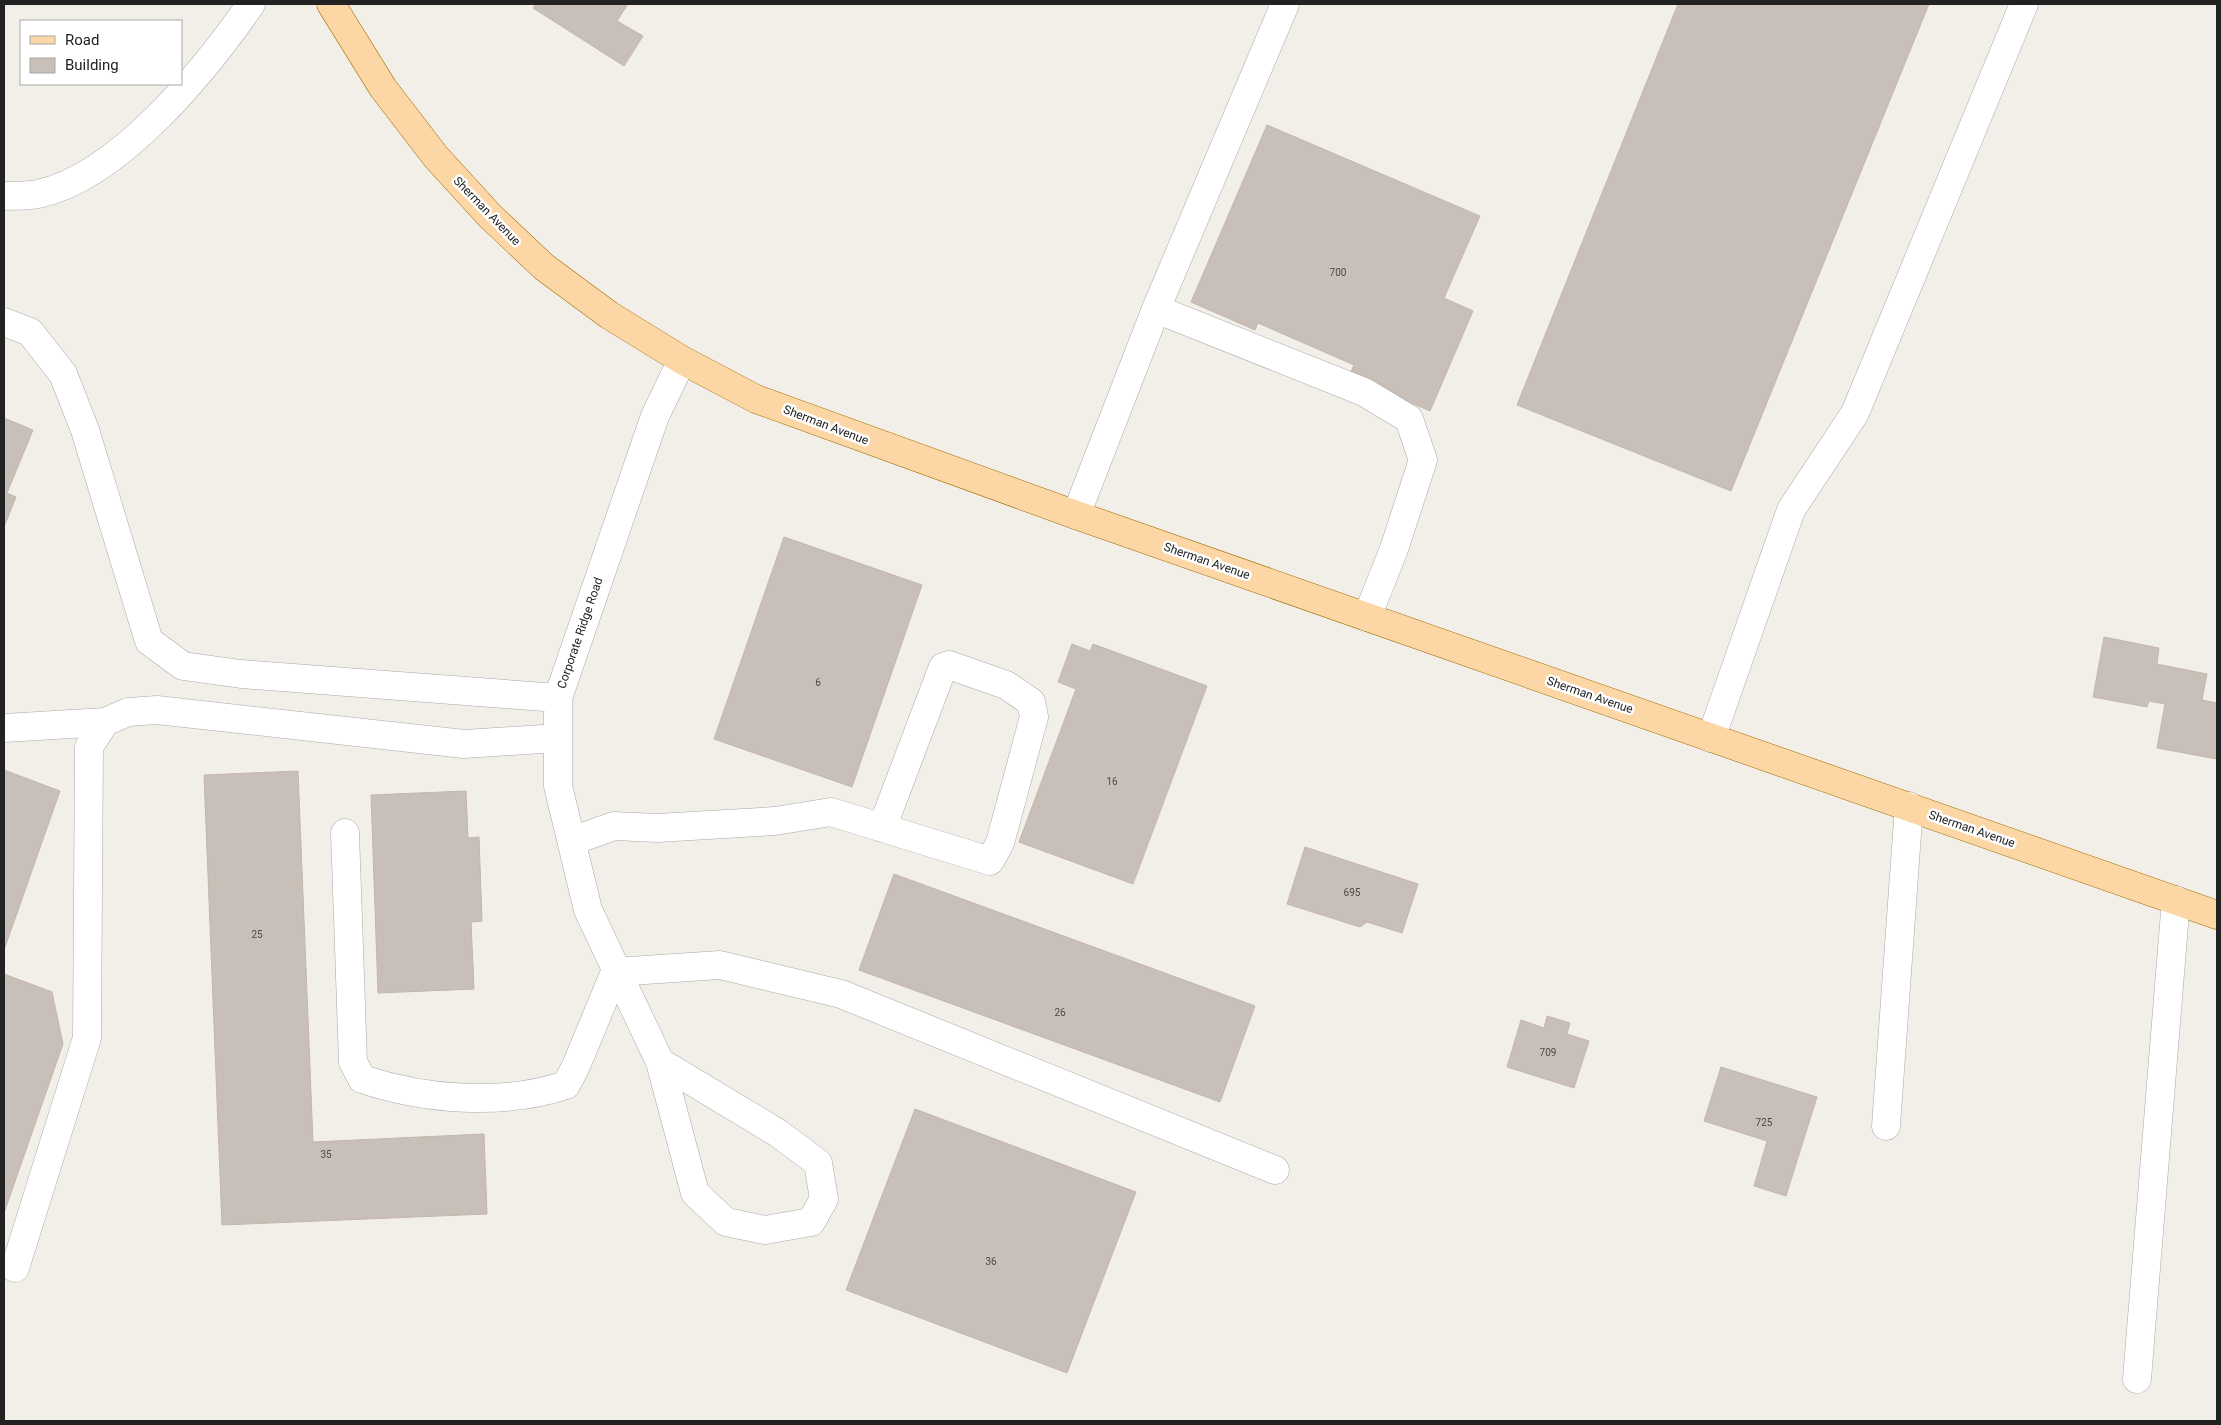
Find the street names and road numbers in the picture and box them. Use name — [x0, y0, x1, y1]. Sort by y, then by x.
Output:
street label: Sherman Avenue — [451, 174, 523, 248]
street label: Sherman Avenue — [781, 402, 871, 448]
street label: Sherman Avenue — [1162, 540, 1252, 582]
street label: Corporate Ridge Road — [554, 576, 606, 690]
street label: Sherman Avenue — [1545, 674, 1635, 716]
street label: Sherman Avenue — [1927, 808, 2017, 850]

